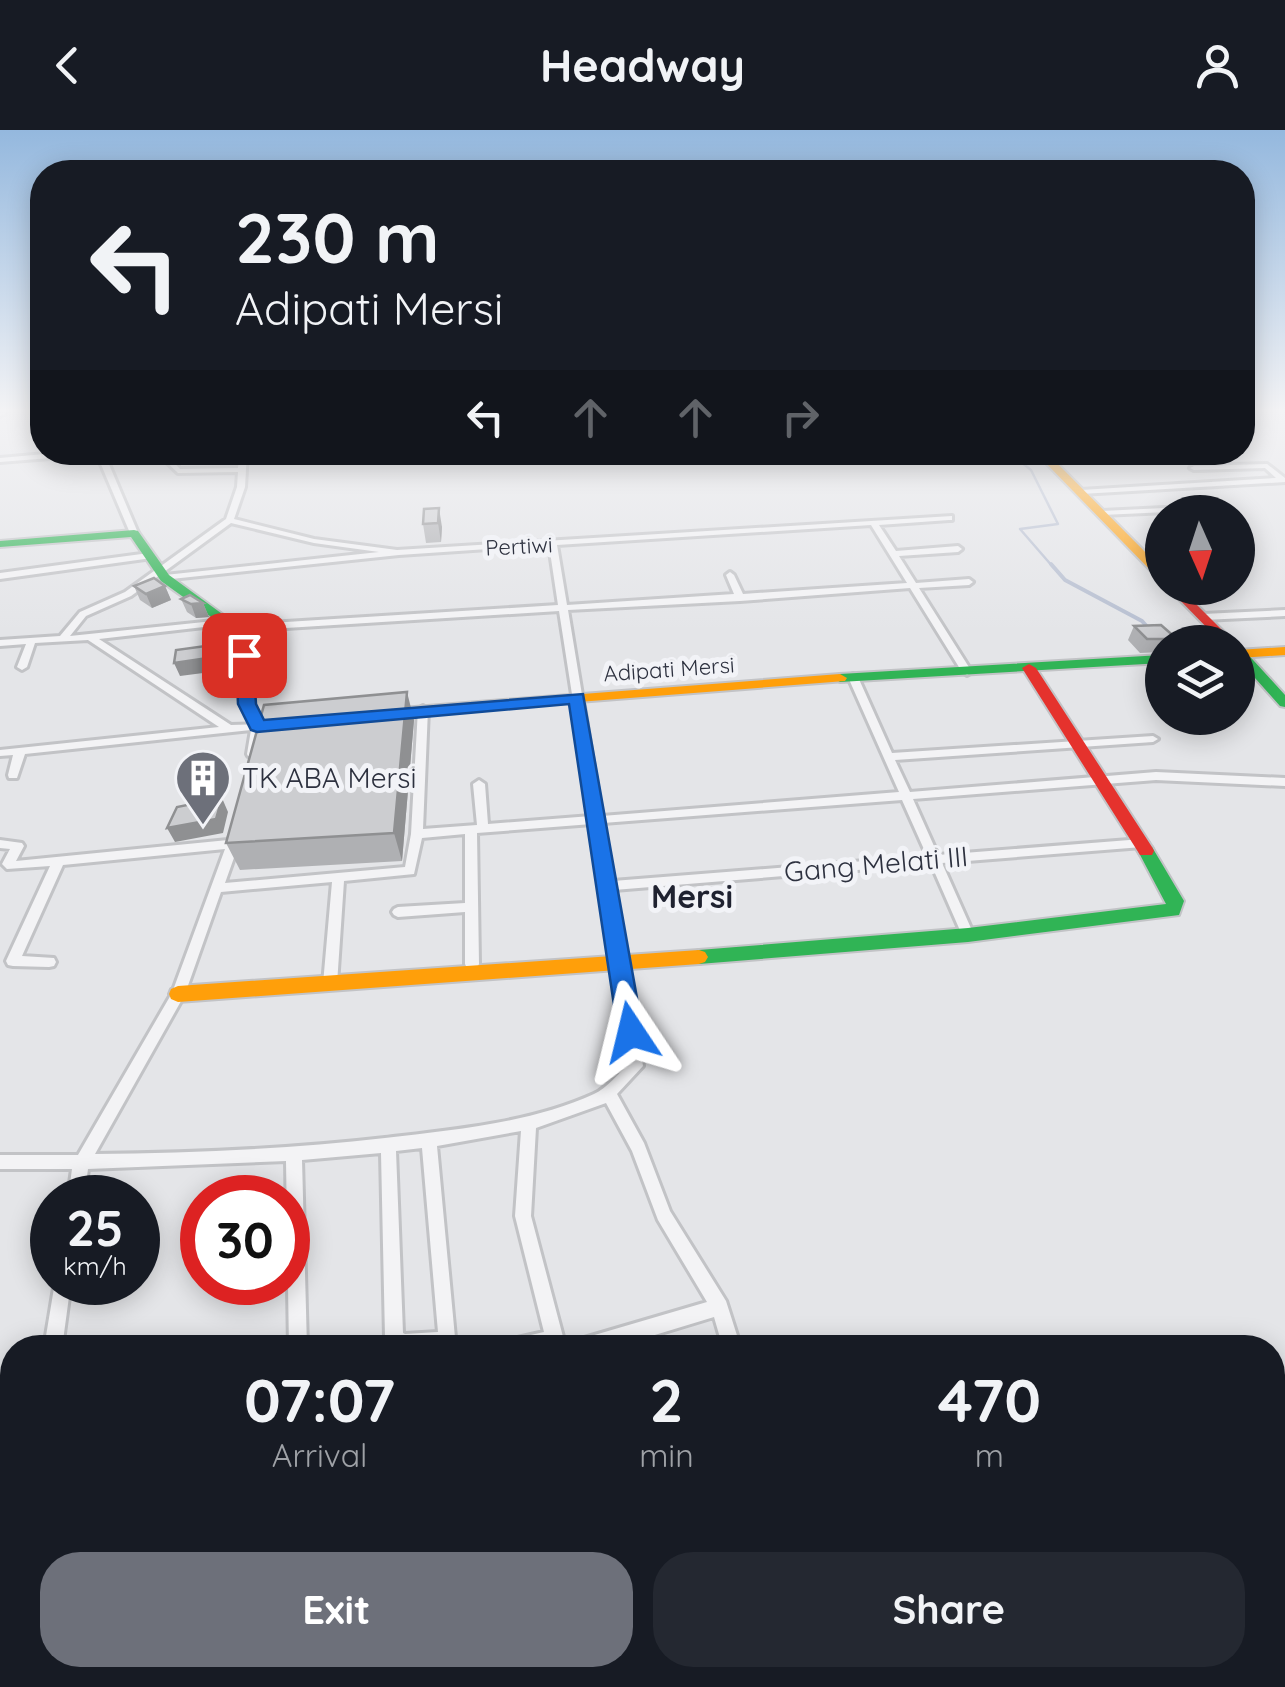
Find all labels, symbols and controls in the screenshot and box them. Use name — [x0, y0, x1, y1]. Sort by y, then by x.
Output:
text: Headway — [540, 37, 745, 93]
icon: back — [40, 38, 95, 93]
icon: person — [1190, 38, 1245, 93]
text: 230 m — [235, 193, 440, 281]
icon: left — [70, 200, 200, 330]
text: Adipati Mersi — [235, 280, 503, 336]
icon: left — [458, 390, 513, 445]
icon: ahead — [563, 390, 618, 445]
icon: ahead — [668, 390, 723, 445]
icon: right — [773, 390, 828, 445]
north arrow — [1145, 495, 1255, 605]
map controls — [1145, 495, 1255, 735]
street label: Pertiwi — [485, 530, 553, 562]
pin — [202, 613, 287, 698]
button: layers — [1145, 625, 1255, 735]
icon: arrive — [217, 628, 272, 683]
street label: Adipati Mersi — [603, 650, 735, 688]
building icon: TK ABA Mersi — [173, 748, 233, 827]
place label: TK ABA Mersi — [242, 760, 416, 795]
street label: Gang Melati III — [782, 838, 969, 889]
district label: Mersi — [651, 876, 733, 916]
position arrow — [579, 980, 683, 1084]
speed limit sign: 30 — [180, 1175, 310, 1305]
text: 25 — [66, 1196, 124, 1259]
text: km/h — [63, 1250, 127, 1281]
text: 07:07 — [244, 1362, 395, 1437]
text: 2 — [649, 1362, 684, 1437]
text: 470 — [938, 1362, 1041, 1437]
text: Arrival — [272, 1435, 367, 1475]
text: min — [639, 1435, 694, 1475]
text: m — [975, 1435, 1004, 1475]
button: Exit — [40, 1552, 633, 1667]
button: Share — [653, 1552, 1245, 1667]

